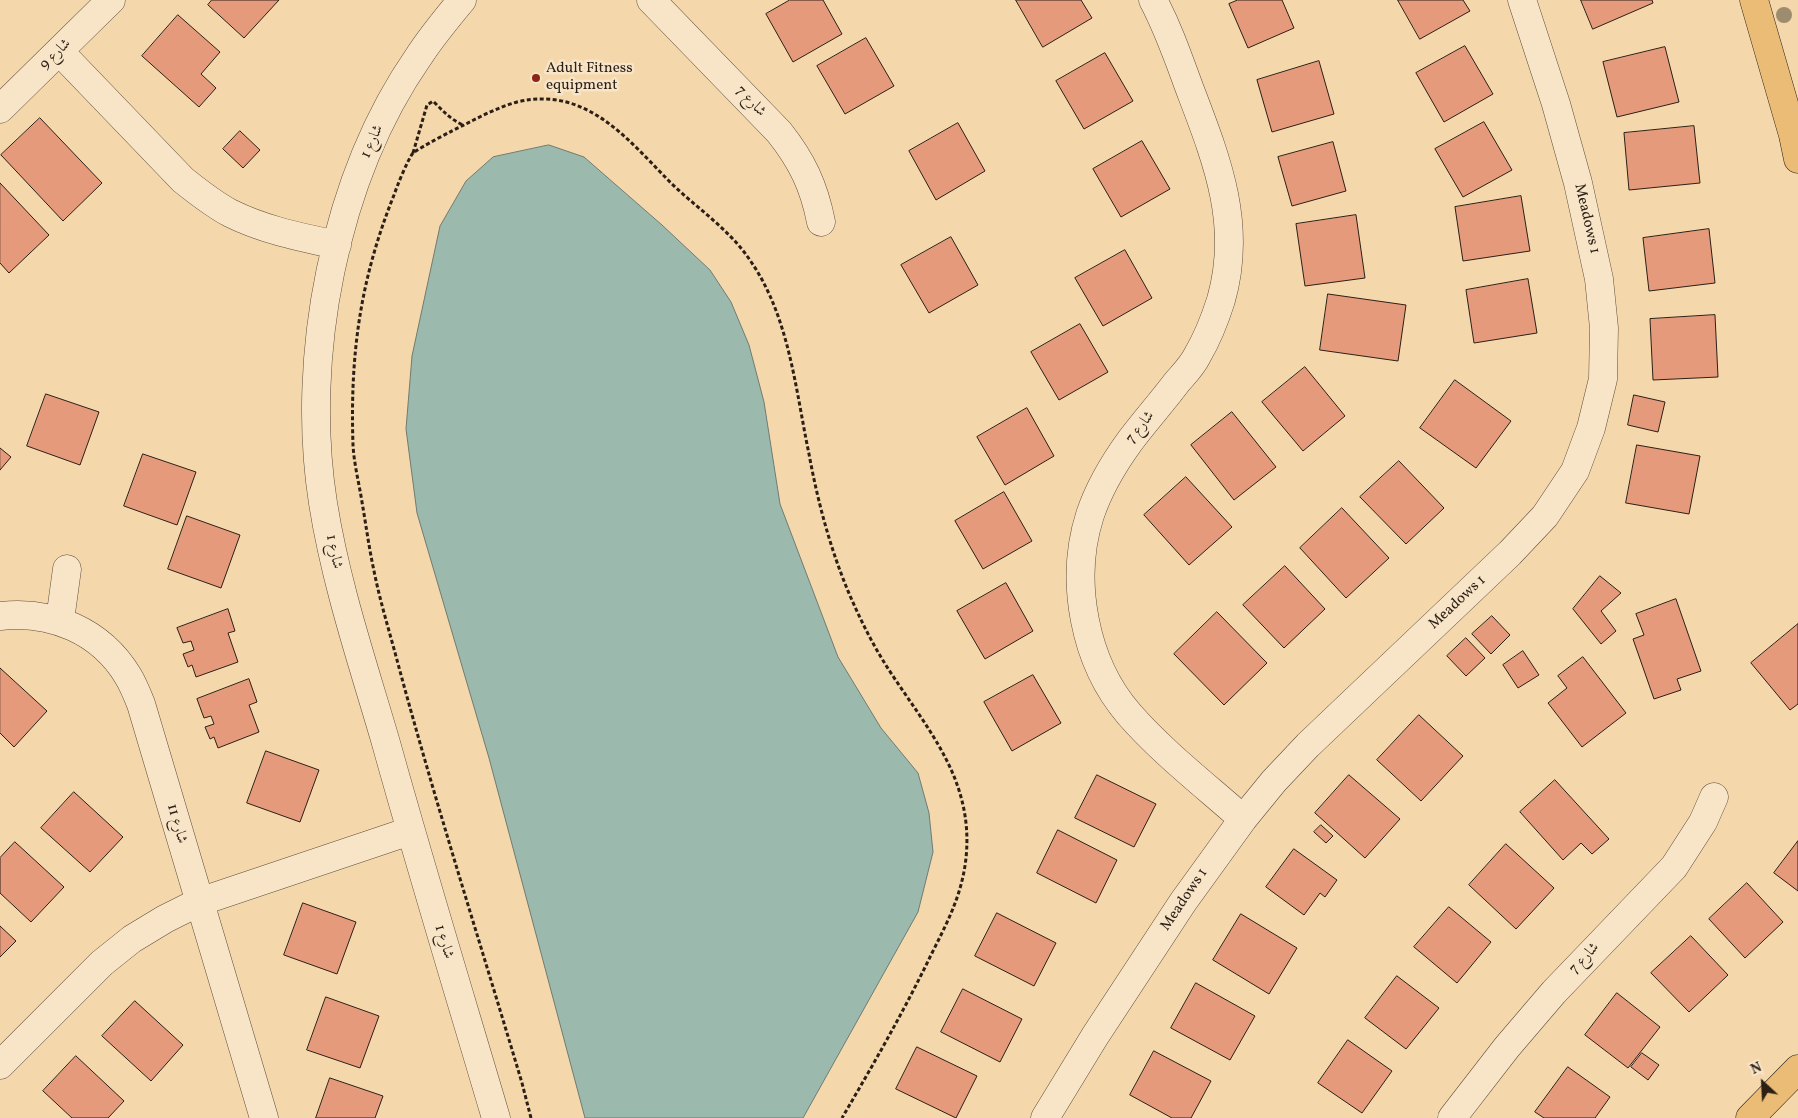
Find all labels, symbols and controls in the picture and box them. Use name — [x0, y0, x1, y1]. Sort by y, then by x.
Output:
street label: شارع 9 — [37, 36, 75, 74]
place label: Adult Fitness equipment — [546, 60, 633, 95]
marker: Adult Fitness equipment — [530, 72, 542, 84]
street label: شارع 7 — [731, 83, 769, 121]
street label: شارع 1 — [358, 122, 388, 162]
street label: Meadows 1 — [1569, 182, 1603, 256]
street label: شارع 7 — [1123, 408, 1159, 448]
street label: شارع 1 — [321, 533, 345, 571]
street label: Meadows 1 — [1426, 572, 1490, 634]
street label: شارع 11 — [162, 802, 190, 846]
street label: Meadows 1 — [1158, 865, 1212, 935]
street label: شارع 1 — [429, 923, 457, 961]
street label: شارع 7 — [1566, 940, 1604, 978]
north arrow — [1738, 1058, 1788, 1108]
text: N — [1748, 1058, 1765, 1080]

